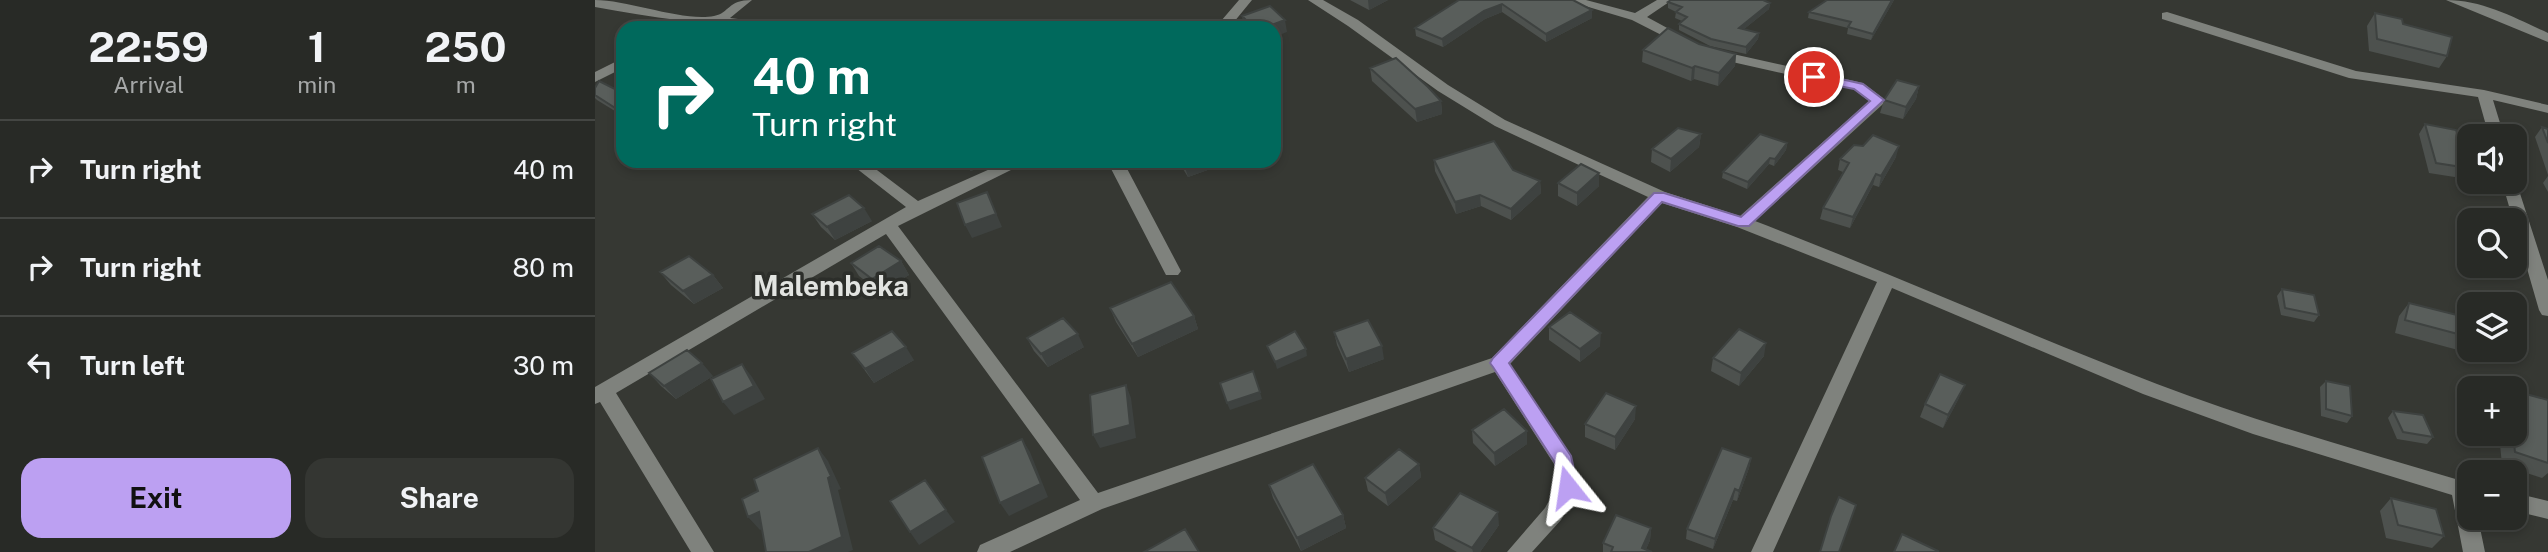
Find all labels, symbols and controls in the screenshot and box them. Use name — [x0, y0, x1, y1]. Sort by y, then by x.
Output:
text: 22:59 — [88, 22, 209, 71]
text: 1 — [308, 22, 326, 71]
text: 250 — [425, 22, 507, 71]
text: 40 m — [752, 47, 871, 105]
pin — [1784, 47, 1844, 107]
icon: right — [637, 49, 728, 140]
icon: arrive — [1795, 58, 1833, 96]
text: Arrival — [113, 71, 184, 98]
text: min — [297, 71, 336, 98]
text: m — [456, 71, 476, 98]
text: Turn right — [752, 106, 897, 143]
map controls — [2457, 124, 2527, 530]
button: sound — [2457, 124, 2527, 194]
icon: right — [21, 150, 59, 188]
text: Turn right — [80, 154, 202, 185]
text: 40 m — [513, 154, 574, 185]
button: search — [2457, 208, 2527, 278]
icon: right — [21, 248, 59, 286]
text: Turn right — [80, 252, 202, 283]
text: 80 m — [513, 252, 574, 283]
district label: Malembeka — [753, 269, 909, 302]
button: layers — [2457, 292, 2527, 362]
icon: left — [21, 346, 59, 384]
text: Turn left — [80, 350, 185, 381]
text: 30 m — [513, 350, 574, 381]
button: + — [2457, 376, 2527, 446]
position arrow — [1531, 450, 1605, 524]
button: Exit — [21, 458, 291, 538]
button: Share — [305, 458, 574, 538]
button: − — [2457, 460, 2527, 530]

